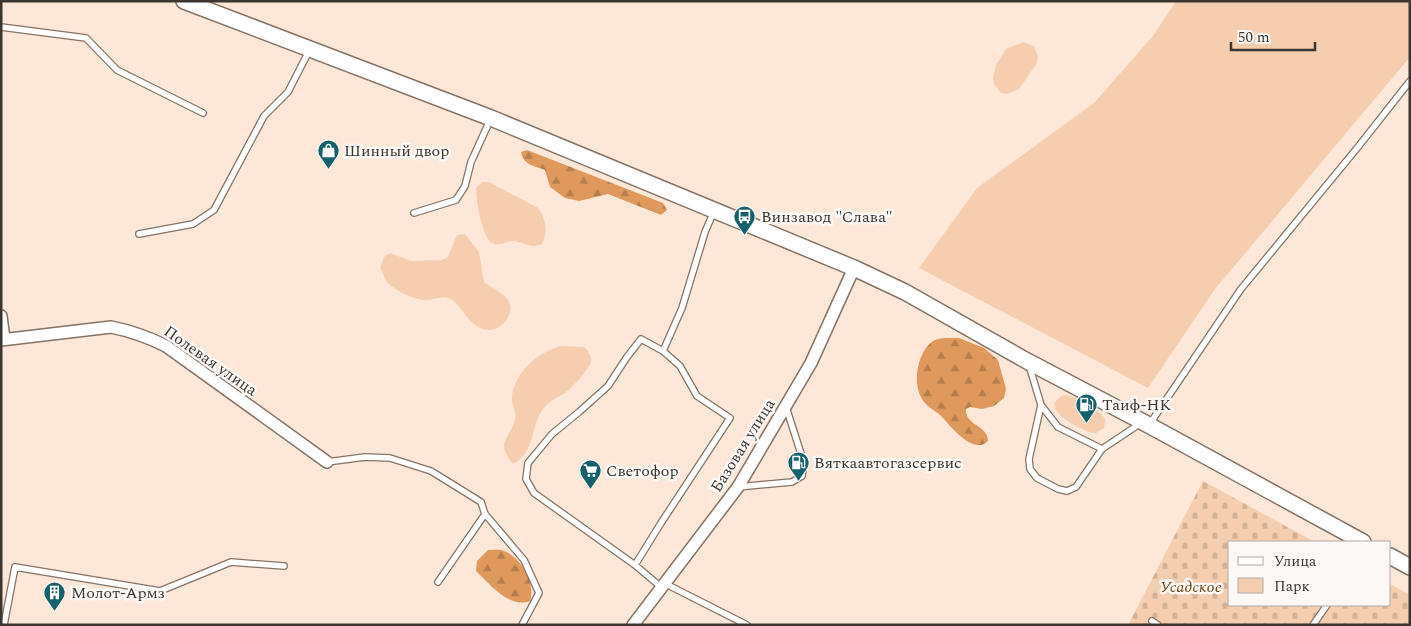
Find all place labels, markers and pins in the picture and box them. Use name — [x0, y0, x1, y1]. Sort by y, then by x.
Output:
shop icon: Шинный двор — [316, 138, 340, 169]
place label: Шинный двор — [344, 139, 449, 163]
bus stop icon: Винзавод "Слава" — [733, 204, 757, 235]
place label: Винзавод "Слава" — [761, 205, 893, 229]
fuel station icon: Таиф-НК — [1074, 392, 1098, 423]
place label: Таиф-НК — [1102, 393, 1172, 417]
fuel station icon: Вяткаавтогазсервис — [786, 450, 810, 481]
place label: Вяткаавтогазсервис — [814, 451, 962, 475]
supermarket icon: Светофор — [578, 458, 602, 489]
place label: Светофор — [606, 459, 679, 483]
building icon: Молот-Армз — [43, 580, 67, 611]
place label: Молот-Армз — [71, 581, 165, 605]

